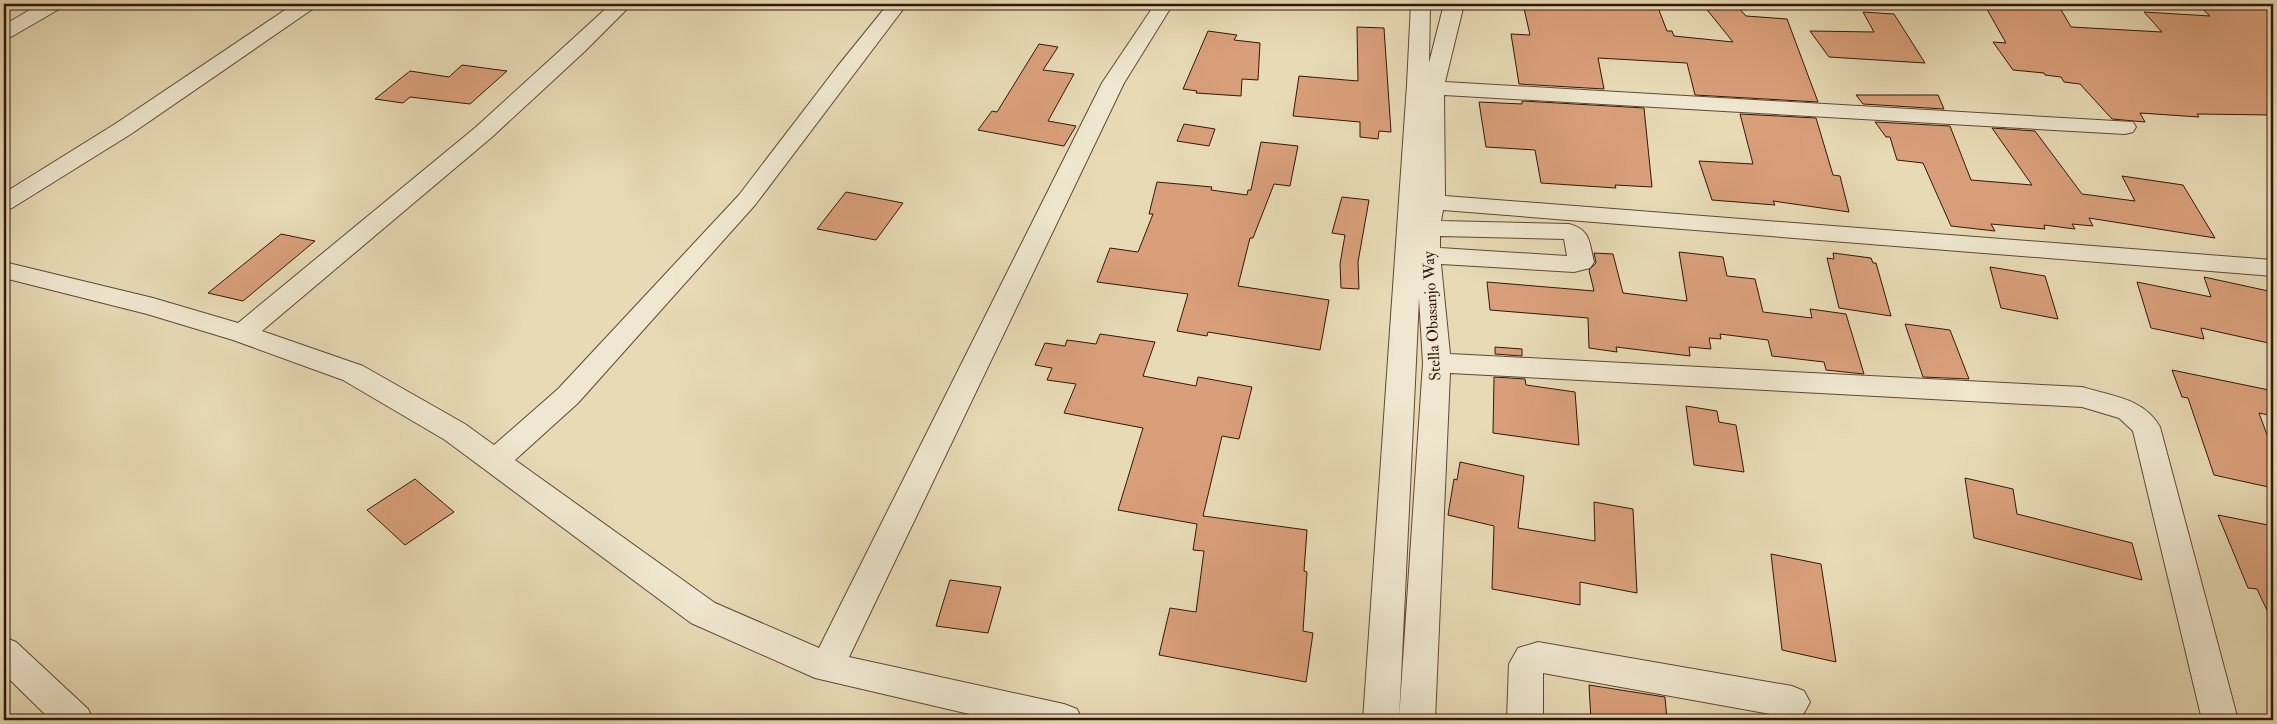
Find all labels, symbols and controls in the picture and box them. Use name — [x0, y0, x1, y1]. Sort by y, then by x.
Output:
street label: Stella Obasanjo Way — [1419, 250, 1445, 381]

